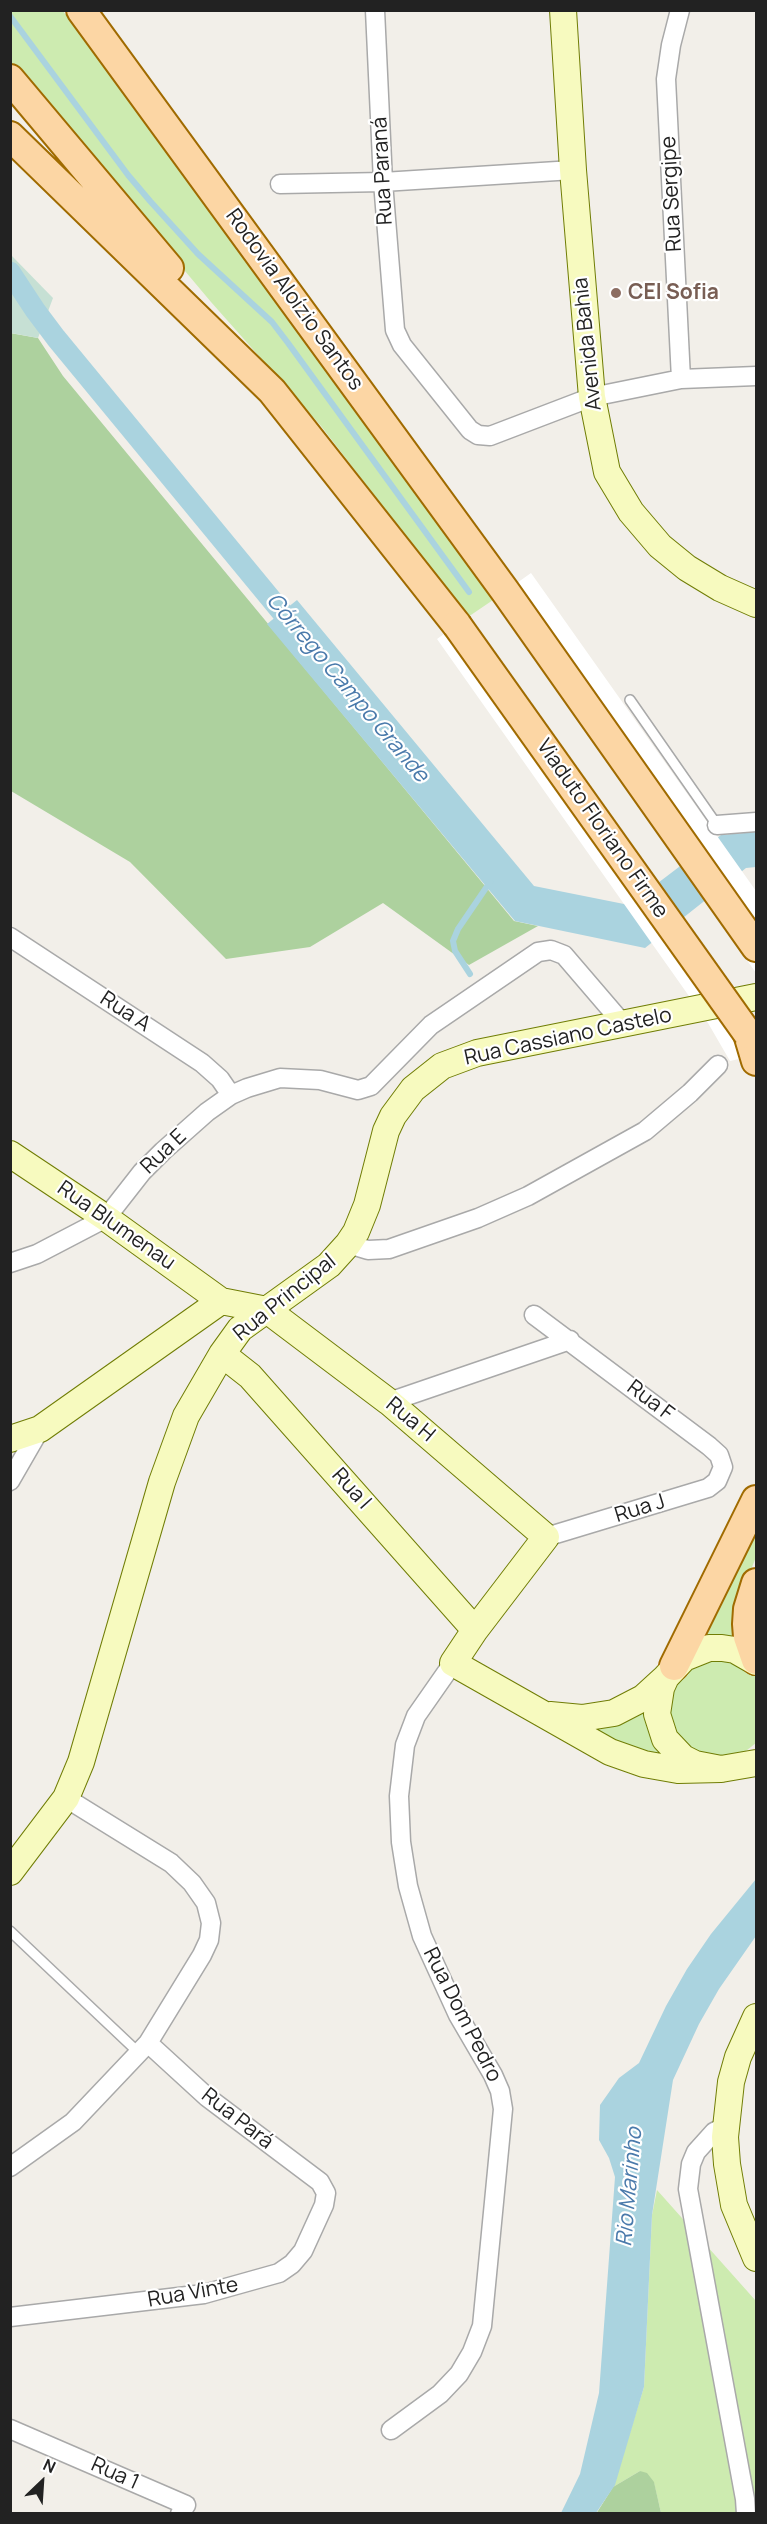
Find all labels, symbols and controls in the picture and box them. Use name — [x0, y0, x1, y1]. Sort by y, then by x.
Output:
street label: Rua Paraná — [368, 116, 398, 226]
street label: Rua Sergipe — [656, 135, 688, 253]
street label: Rodovia Aloízio Santos — [220, 204, 368, 396]
street label: Avenida Bahia — [568, 276, 608, 412]
place label: CEI Sofia — [628, 280, 719, 306]
marker: CEI Sofia — [609, 286, 623, 300]
water label: Córrego Campo Grande — [260, 588, 434, 788]
street label: Viaduto Floriano Firme — [531, 735, 673, 923]
street label: Rua A — [95, 986, 155, 1038]
street label: Rua Cassiano Castelo — [462, 1003, 674, 1071]
street label: Rua E — [136, 1124, 192, 1180]
street label: Rua Blumenau — [52, 1176, 180, 1276]
street label: Rua Principal — [229, 1249, 341, 1347]
street label: Rua F — [622, 1375, 678, 1427]
street label: Rua H — [380, 1392, 440, 1448]
street label: Rua I — [326, 1463, 376, 1515]
street label: Rua J — [612, 1489, 668, 1529]
street label: Rua Dom Pedro — [417, 1944, 507, 2086]
street label: Rua Pará — [196, 2083, 278, 2155]
water label: Rio Marinho — [612, 2126, 648, 2248]
street label: Rua Vinte — [146, 2273, 240, 2313]
north arrow — [12, 2452, 72, 2512]
street label: Rua 1 — [87, 2452, 143, 2496]
text: N — [40, 2453, 59, 2478]

